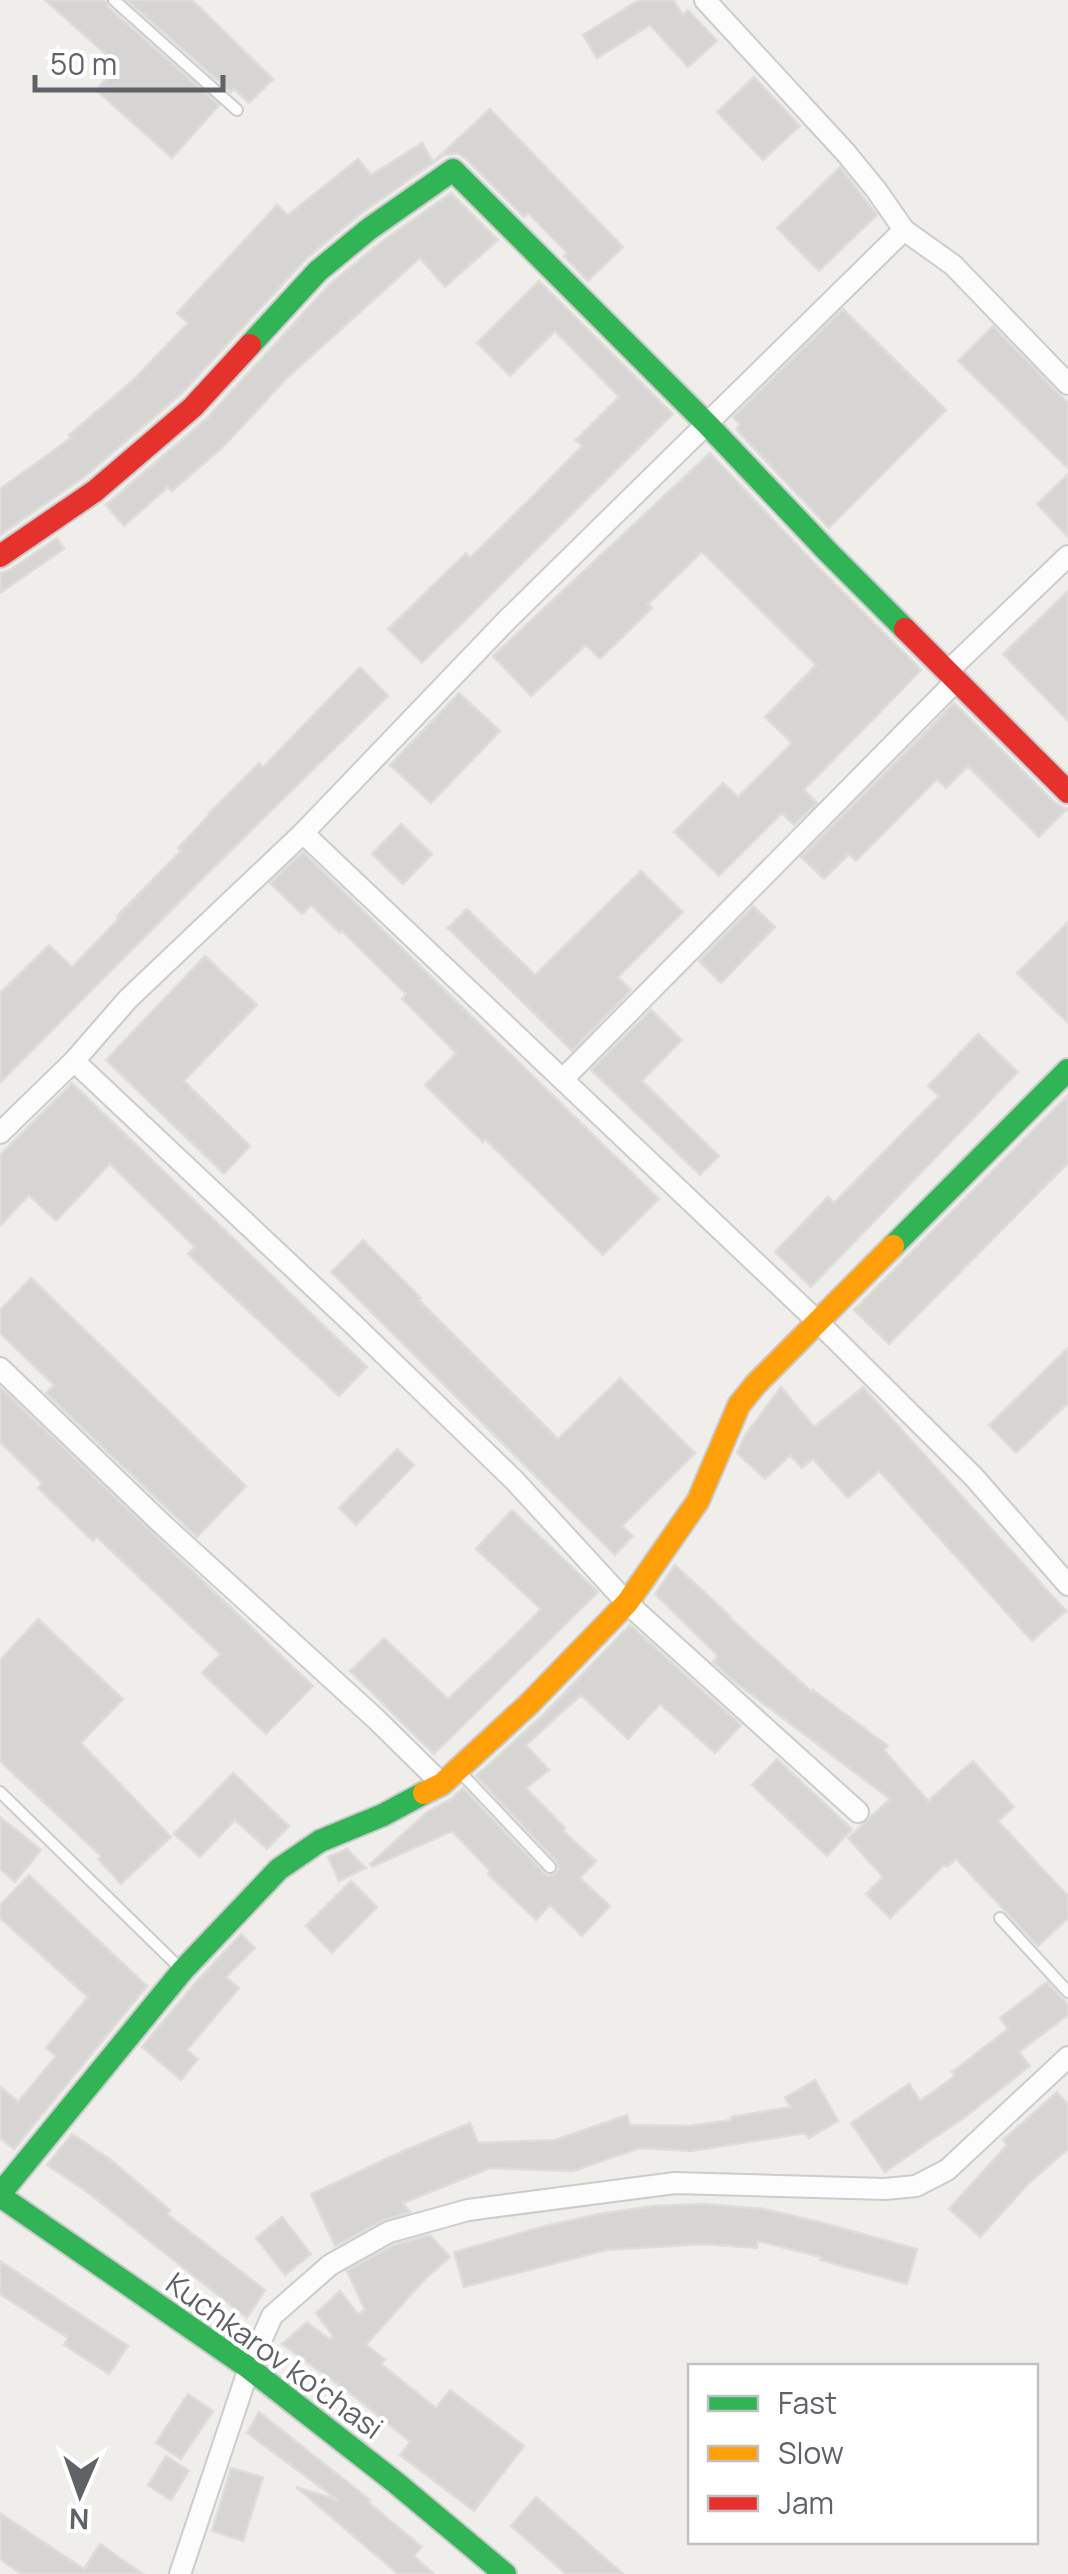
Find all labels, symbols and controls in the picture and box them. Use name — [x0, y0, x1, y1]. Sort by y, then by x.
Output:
scale bar — [35, 30, 222, 92]
text: 50 m — [50, 43, 117, 84]
street label: Kuchkarov ko'chasi — [158, 2262, 392, 2448]
legend — [688, 2364, 1038, 2544]
text: Fast — [778, 2382, 837, 2423]
text: Slow — [778, 2432, 844, 2473]
north arrow — [30, 2444, 130, 2544]
text: Jam — [778, 2482, 834, 2523]
text: N — [68, 2501, 90, 2539]

